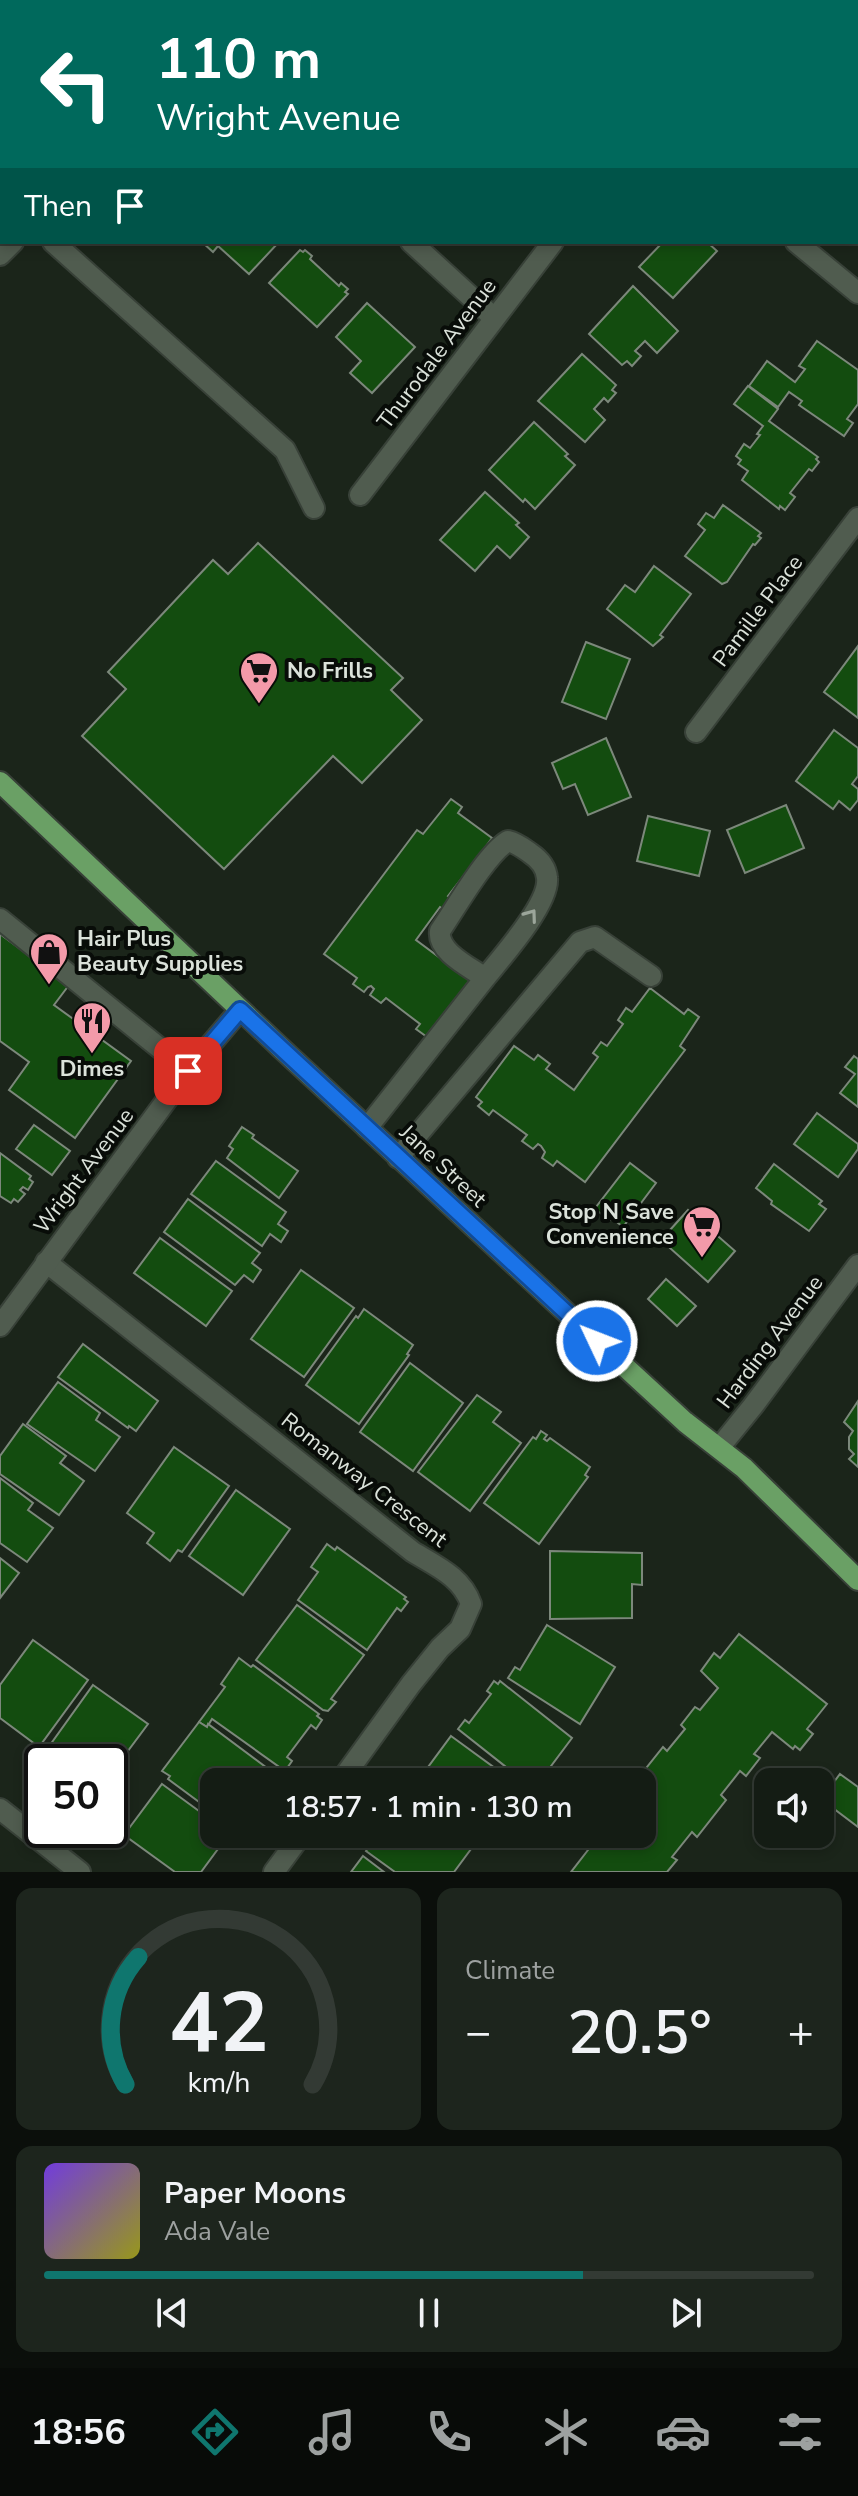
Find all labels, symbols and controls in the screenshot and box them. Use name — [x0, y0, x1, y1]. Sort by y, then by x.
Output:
text: 110 m — [156, 21, 321, 98]
icon: left — [24, 32, 128, 136]
text: Wright Avenue — [156, 94, 401, 143]
icon: arrive — [108, 184, 152, 228]
text: Then — [24, 186, 92, 227]
street label: Thurodale Avenue — [371, 273, 503, 435]
street label: Pamille Place — [706, 549, 810, 673]
supermarket icon: No Frills — [238, 650, 280, 705]
place label: No Frills — [287, 656, 373, 686]
one-way arrow — [522, 909, 536, 923]
place label: Hair Plus Beauty Supplies — [77, 924, 243, 979]
shop icon: Hair Plus Beauty Supplies — [28, 931, 70, 986]
restaurant icon: Dimes — [71, 1000, 113, 1055]
pin — [154, 1037, 222, 1105]
icon: arrive — [166, 1049, 210, 1093]
place label: Dimes — [60, 1054, 124, 1084]
street label: Wright Avenue — [27, 1102, 141, 1240]
street label: Jane Street — [392, 1117, 493, 1214]
place label: Stop N Save Convenience — [546, 1197, 674, 1252]
supermarket icon: Stop N Save Convenience — [681, 1204, 723, 1259]
street label: Harding Avenue — [710, 1269, 830, 1415]
position arrow — [555, 1299, 639, 1383]
street label: Romanway Crescent — [275, 1406, 453, 1555]
speed limit sign: 50 — [24, 1744, 128, 1848]
map controls — [754, 1768, 834, 1848]
button: sound — [754, 1768, 834, 1848]
text: 18:57 · 1 min · 130 m — [283, 1787, 573, 1828]
text: Climate — [465, 1953, 555, 1988]
text: 42 — [169, 1967, 268, 2080]
text: 20.5° — [567, 1992, 712, 2074]
text: − — [465, 2003, 491, 2063]
text: + — [788, 2003, 814, 2063]
text: km/h — [187, 2063, 250, 2102]
text: Paper Moons — [164, 2173, 346, 2214]
text: Ada Vale — [164, 2214, 270, 2249]
icon: previous — [150, 2291, 194, 2335]
icon: pause — [407, 2291, 451, 2335]
icon: next — [664, 2291, 708, 2335]
icon: directions — [187, 2404, 243, 2460]
icon: music — [304, 2404, 360, 2460]
icon: phone — [421, 2404, 477, 2460]
icon: climate — [538, 2404, 594, 2460]
icon: car — [655, 2404, 711, 2460]
icon: filters — [772, 2404, 828, 2460]
text: 18:56 — [30, 2408, 126, 2457]

